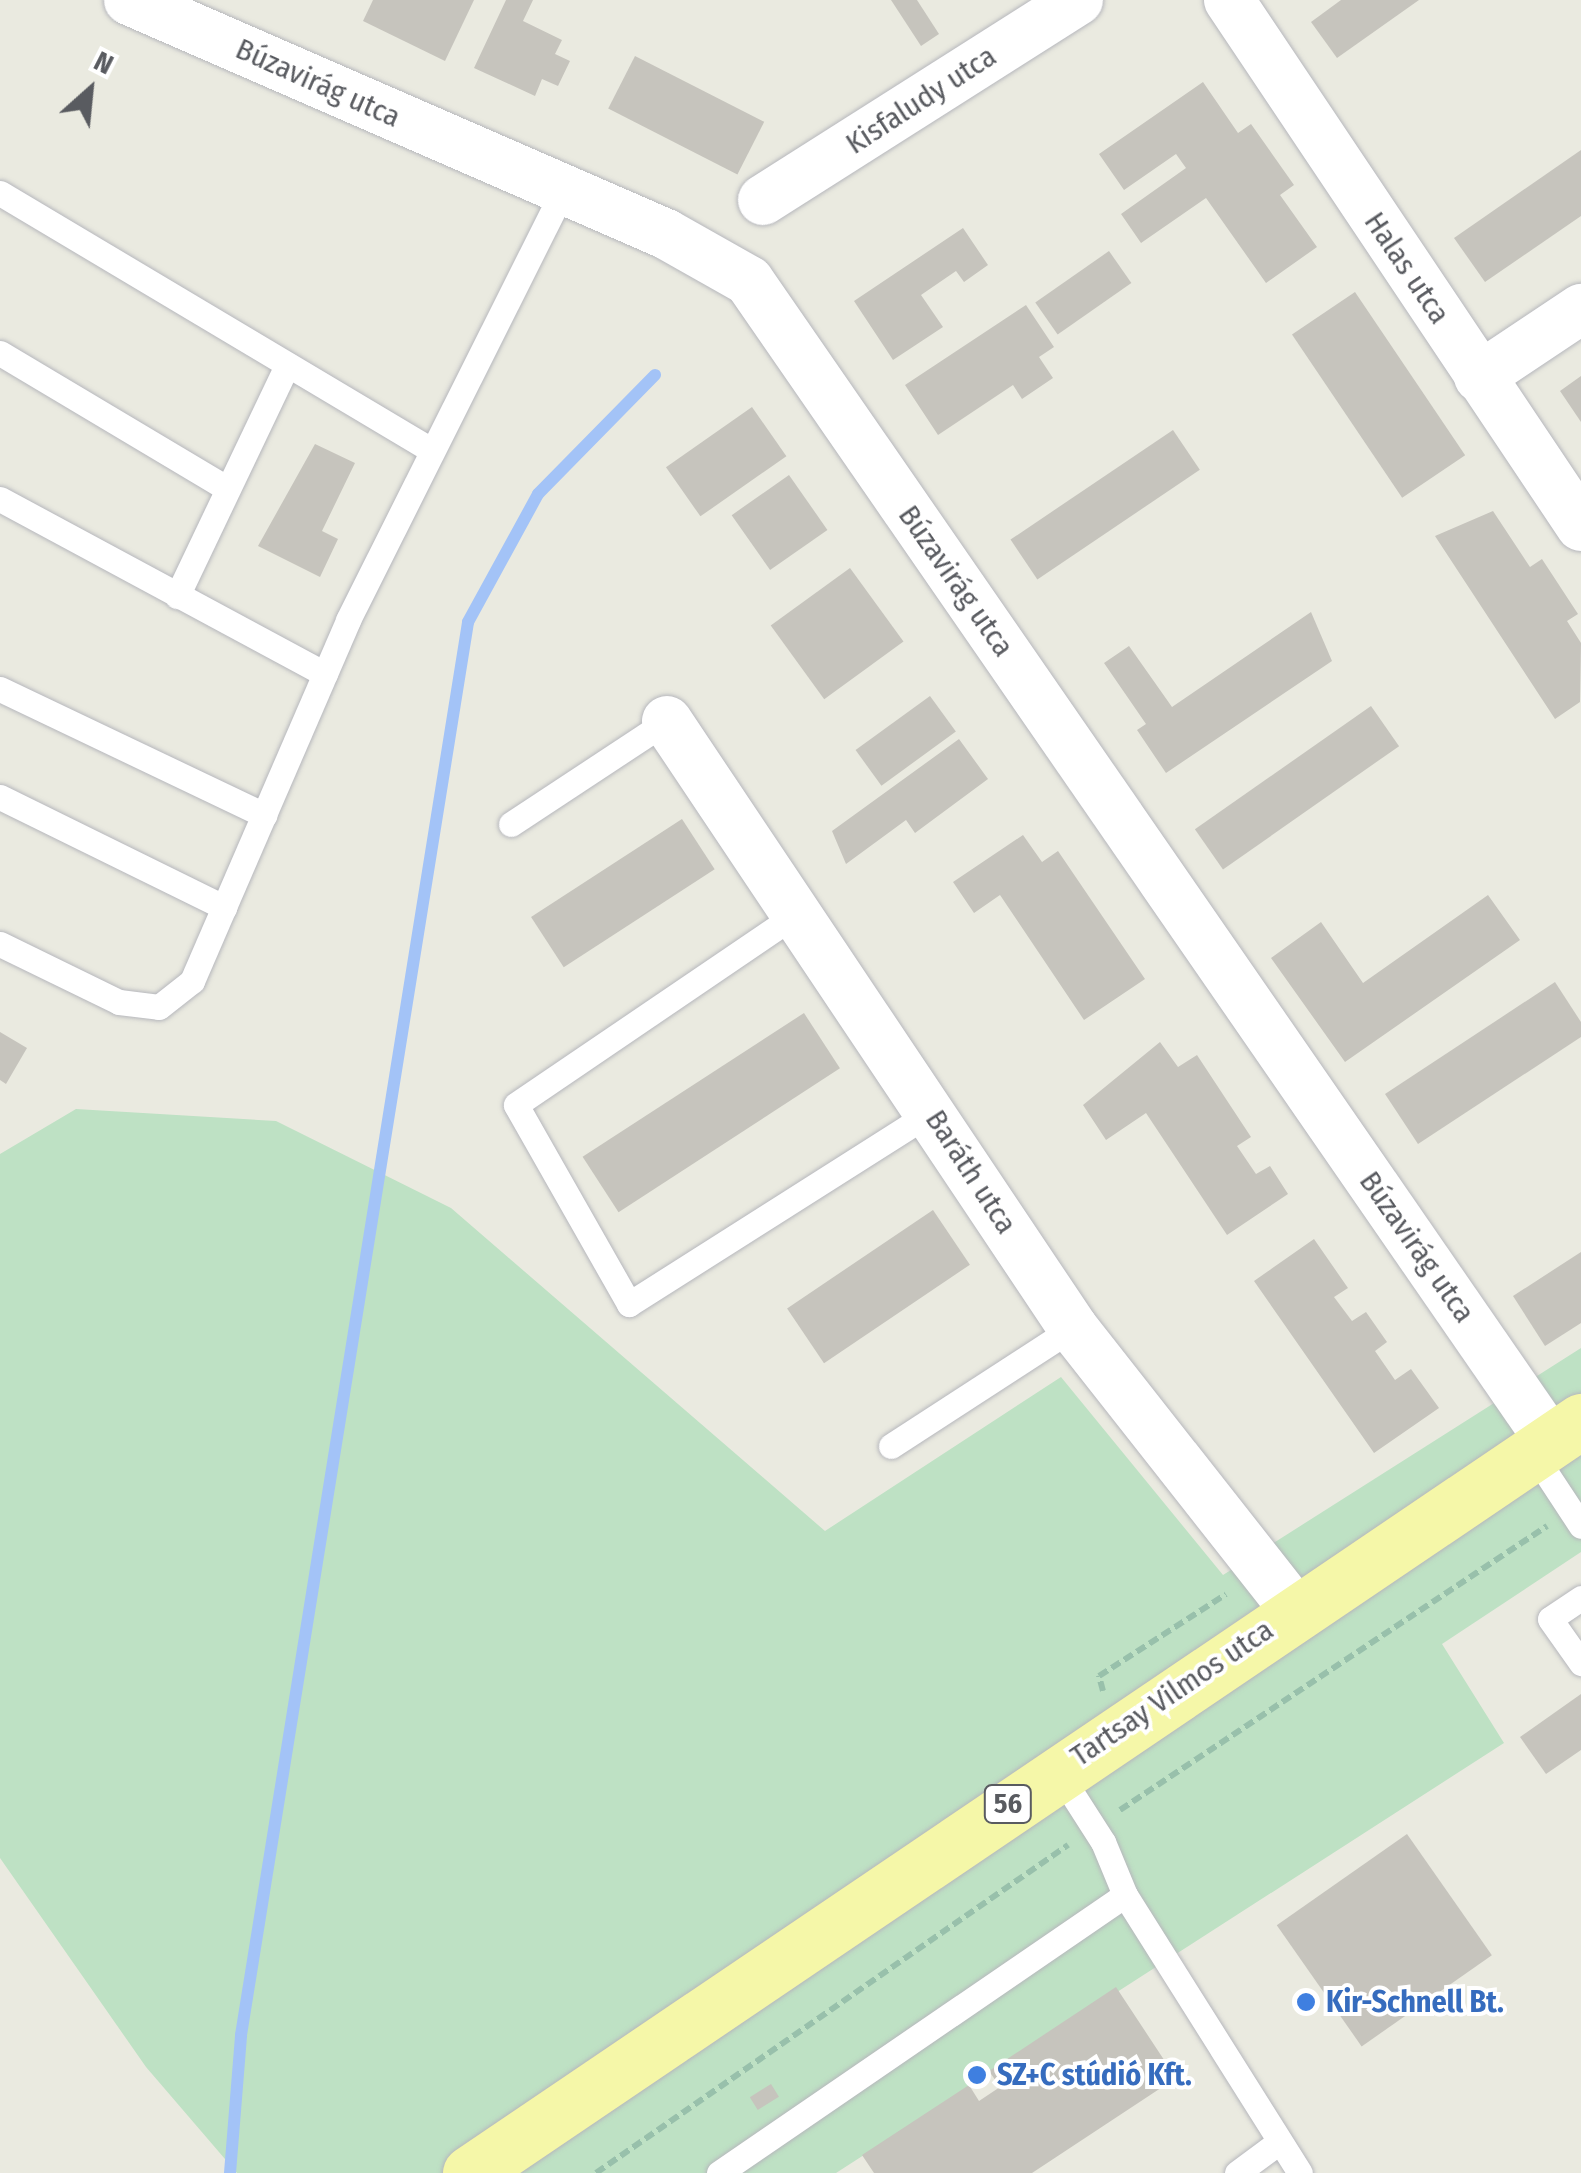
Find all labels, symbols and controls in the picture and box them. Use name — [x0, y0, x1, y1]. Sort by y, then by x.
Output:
street label: Búzavirág utca — [230, 31, 406, 135]
street label: Kisfaludy utca — [839, 38, 1003, 162]
north arrow — [40, 40, 140, 140]
text: N — [89, 44, 119, 81]
street label: Halas utca — [1357, 205, 1457, 331]
street label: Búzavirág utca — [891, 499, 1021, 663]
street label: Baráth utca — [918, 1103, 1024, 1241]
street label: Búzavirág utca — [1352, 1165, 1482, 1329]
street label: Tartsay Vilmos utca — [1064, 1612, 1280, 1774]
road number: 56 — [983, 1781, 1033, 1827]
place label: Kir-Schnell Bt. — [1326, 1984, 1504, 2020]
marker: Kir-Schnell Bt. — [1295, 1991, 1317, 2013]
place label: SZ+C stúdió Kft. — [997, 2057, 1192, 2093]
marker: SZ+C stúdió Kft. — [966, 2064, 988, 2086]

